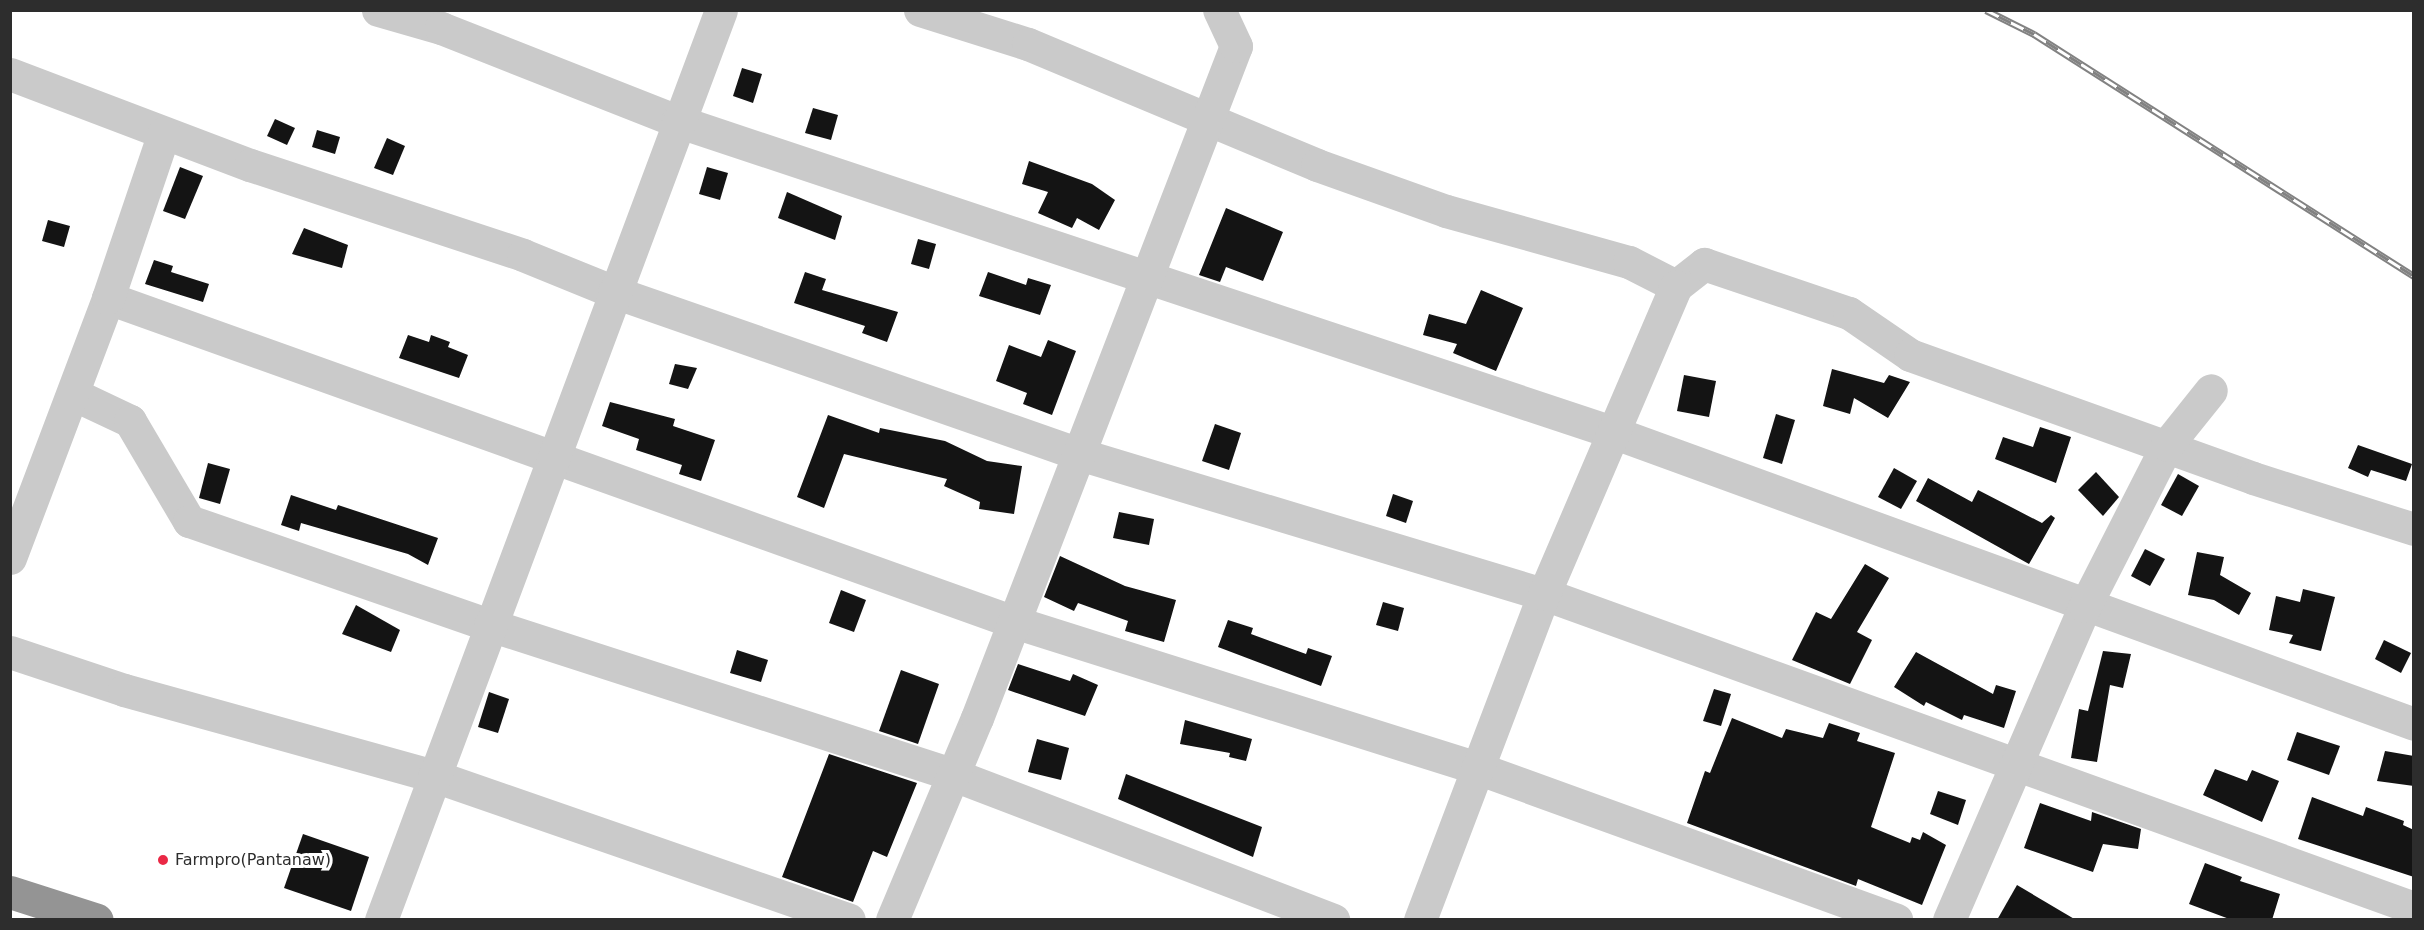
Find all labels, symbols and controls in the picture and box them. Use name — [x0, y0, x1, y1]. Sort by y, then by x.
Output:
place label: Farmpro(Pantanaw) — [175, 850, 331, 870]
marker: Farmpro(Pantanaw) — [156, 853, 170, 867]

